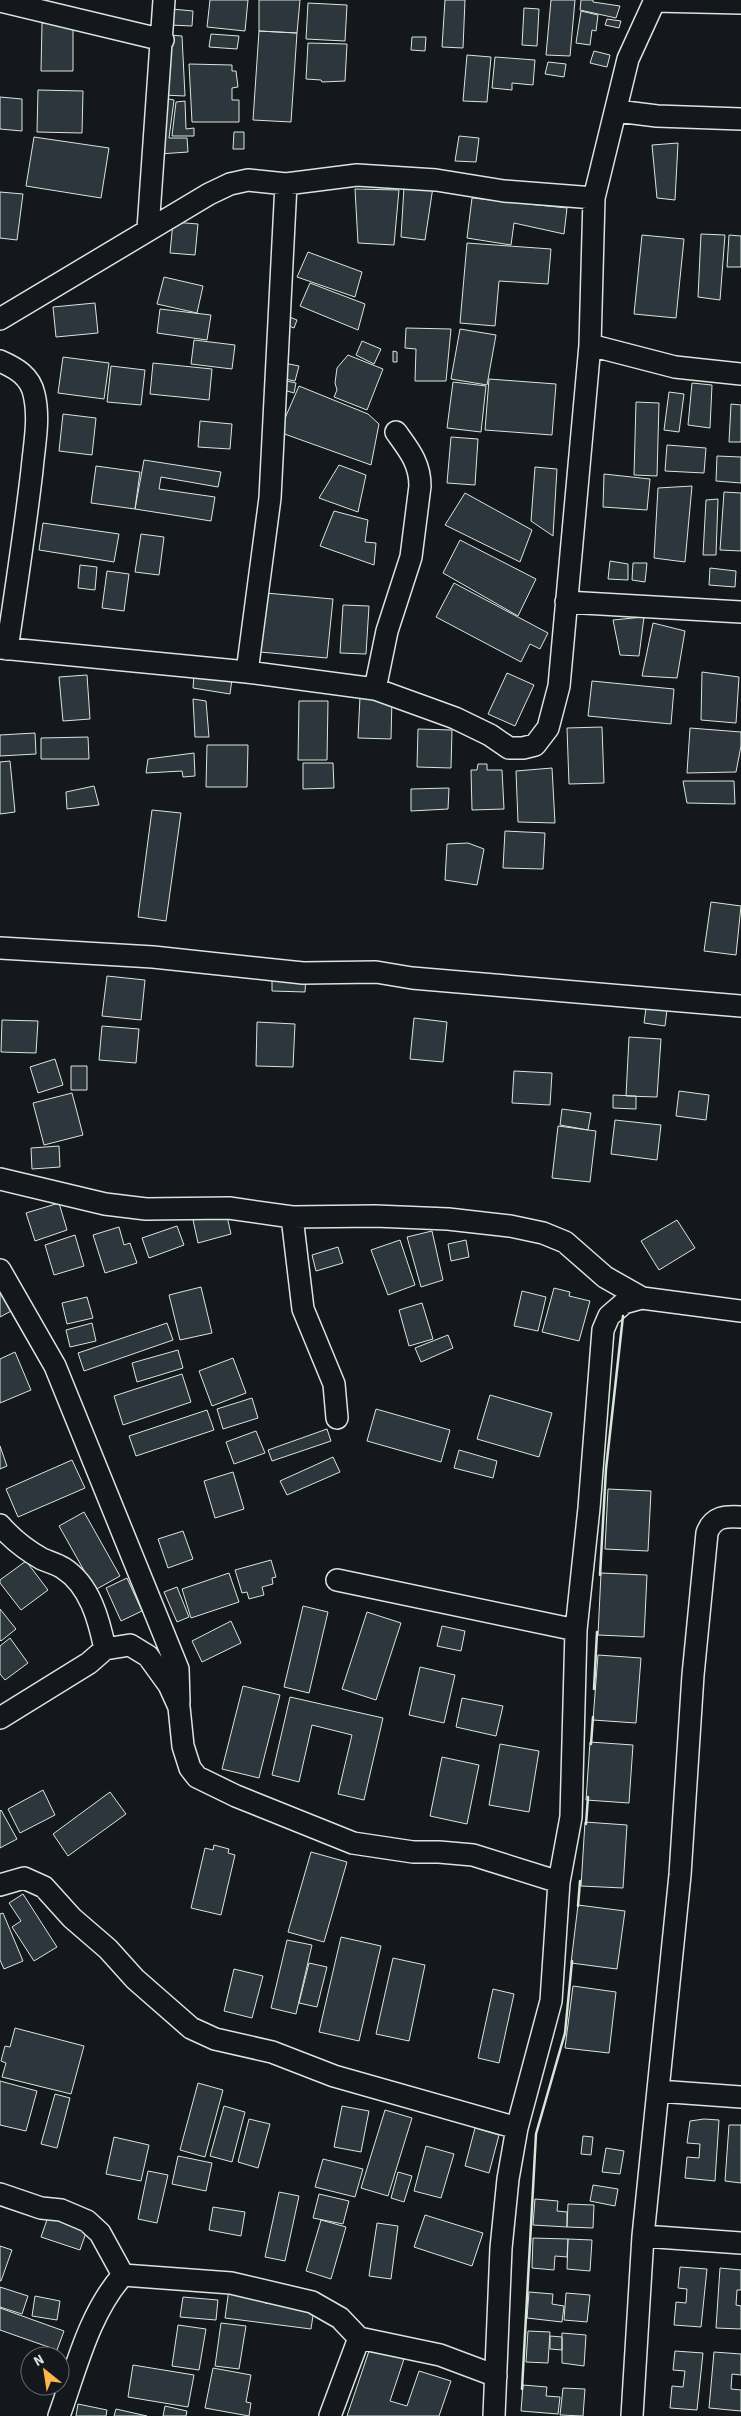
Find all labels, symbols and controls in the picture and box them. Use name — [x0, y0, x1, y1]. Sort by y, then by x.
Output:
north arrow — [20, 2346, 70, 2396]
text: N — [30, 2350, 48, 2372]

